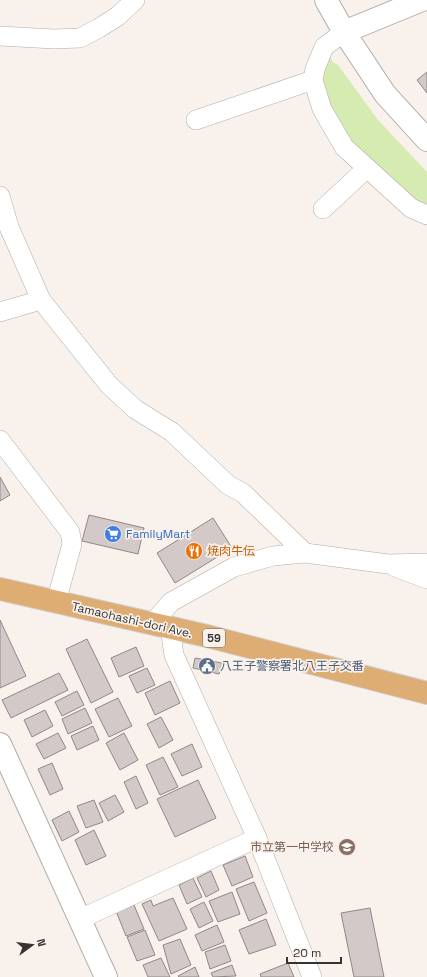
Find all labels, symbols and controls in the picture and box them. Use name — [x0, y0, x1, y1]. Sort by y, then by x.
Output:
supermarket icon: FamilyMart — [103, 524, 123, 544]
place label: FamilyMart — [126, 526, 190, 542]
restaurant icon: 焼肉牛伝 — [184, 541, 204, 561]
place label: 焼肉牛伝 — [207, 543, 255, 559]
street label: Tamaohashi-dori Ave. — [70, 598, 194, 642]
road number: 59 — [203, 629, 225, 647]
public building icon: 八王子警察署北八王子交番 — [197, 656, 217, 676]
place label: 八王子警察署北八王子交番 — [220, 658, 364, 674]
school or university icon: 市立第一中学校 — [337, 837, 357, 857]
place label: 市立第一中学校 — [250, 839, 334, 855]
north arrow — [12, 925, 52, 965]
text: N — [34, 937, 49, 948]
scale bar — [287, 939, 341, 965]
text: 20 m — [293, 945, 321, 961]

